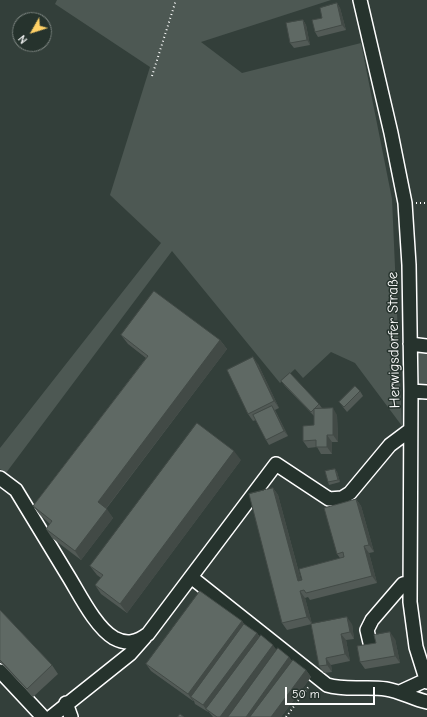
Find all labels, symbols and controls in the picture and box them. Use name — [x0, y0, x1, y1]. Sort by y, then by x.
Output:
north arrow — [12, 12, 52, 52]
text: N — [16, 32, 30, 46]
street label: Herwigsdorfer Straße — [384, 272, 404, 408]
scale bar — [287, 679, 377, 705]
text: 50 m — [292, 687, 320, 701]

